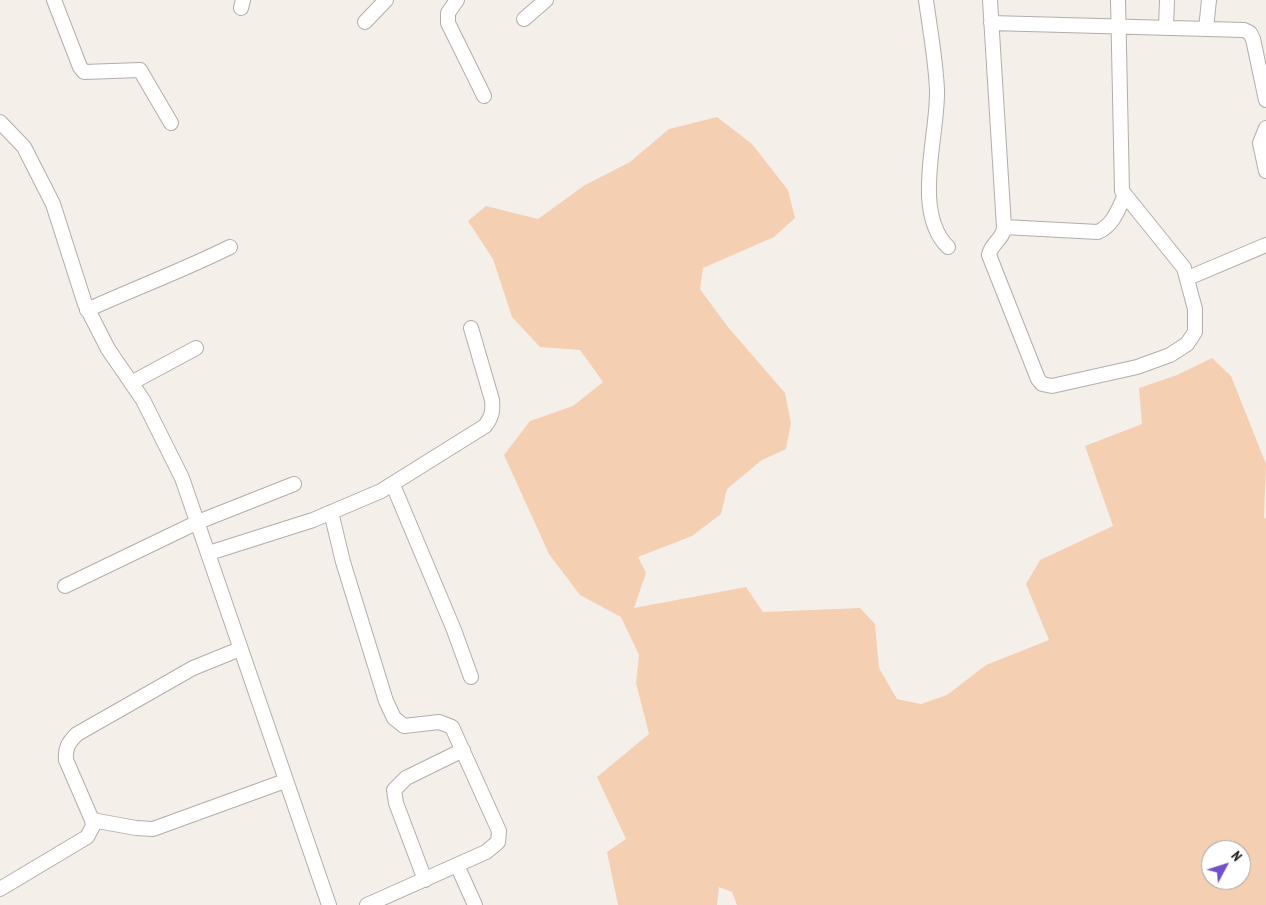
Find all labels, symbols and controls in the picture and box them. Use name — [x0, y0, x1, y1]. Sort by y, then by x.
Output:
north arrow — [1201, 840, 1251, 890]
text: N — [1227, 847, 1246, 865]

